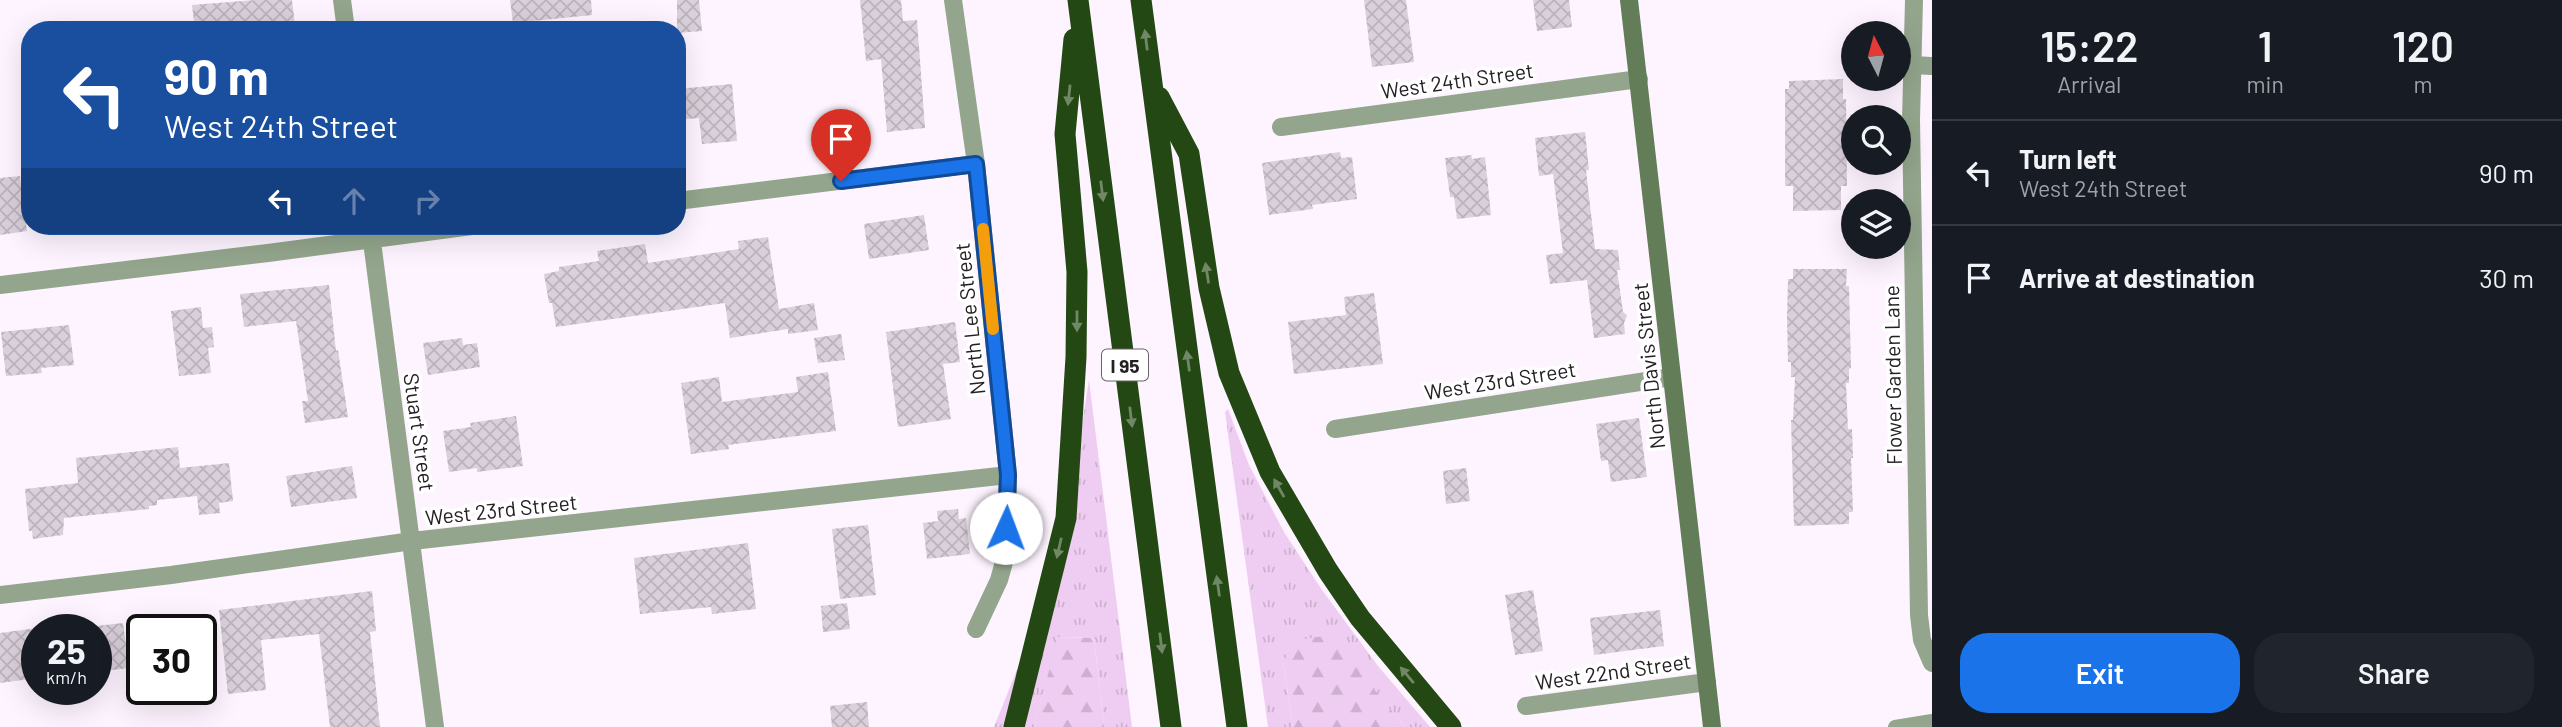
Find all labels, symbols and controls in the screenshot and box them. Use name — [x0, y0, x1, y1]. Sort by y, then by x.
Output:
text: 15:22 — [2040, 20, 2138, 70]
text: 1 — [2258, 20, 2273, 70]
text: 120 — [2392, 20, 2454, 70]
north arrow — [1841, 21, 1911, 91]
map controls — [1841, 21, 1911, 259]
one-way arrow — [1140, 29, 1151, 51]
text: 90 m — [164, 46, 269, 105]
icon: left — [49, 49, 140, 140]
street label: West 24th Street — [1379, 57, 1535, 103]
text: Arrival — [2057, 70, 2121, 98]
text: min — [2247, 70, 2284, 98]
text: m — [2413, 70, 2432, 98]
one-way arrow — [1063, 84, 1074, 106]
button: search — [1841, 105, 1911, 175]
text: West 24th Street — [164, 106, 398, 144]
pin — [811, 109, 871, 181]
icon: arrive — [822, 120, 860, 158]
text: Turn left — [2019, 143, 2117, 174]
icon: left — [1960, 154, 1998, 192]
text: 90 m — [2479, 157, 2534, 188]
text: West 24th Street — [2019, 174, 2187, 202]
one-way arrow — [1097, 181, 1108, 203]
icon: left — [262, 182, 300, 220]
icon: ahead — [335, 182, 373, 220]
icon: right — [408, 182, 446, 220]
button: layers — [1841, 189, 1911, 259]
street label: North Lee Street — [949, 242, 989, 396]
icon: arrive — [1960, 259, 1998, 297]
one-way arrow — [1201, 262, 1212, 284]
text: Arrive at destination — [2019, 262, 2255, 293]
text: 30 m — [2479, 262, 2534, 293]
street label: North Davis Street — [1627, 282, 1669, 450]
street label: Flower Garden Lane — [1878, 285, 1906, 465]
one-way arrow — [1071, 311, 1083, 333]
road number: I 95 — [1102, 350, 1148, 380]
one-way arrow — [1183, 350, 1194, 372]
street label: West 23rd Street — [1423, 356, 1577, 404]
street label: Stuart Street — [399, 371, 441, 493]
one-way arrow — [1126, 406, 1137, 428]
one-way arrow — [1273, 478, 1285, 498]
street label: West 23rd Street — [424, 489, 578, 529]
position arrow — [969, 491, 1043, 565]
one-way arrow — [1053, 537, 1064, 559]
one-way arrow — [1213, 575, 1224, 597]
speed limit sign: 30 — [126, 614, 217, 705]
text: 25 — [47, 629, 86, 671]
one-way arrow — [1155, 632, 1166, 654]
button: Exit — [1960, 633, 2240, 713]
button: Share — [2254, 633, 2534, 713]
street label: West 22nd Street — [1534, 648, 1692, 694]
text: km/h — [46, 666, 87, 688]
one-way arrow — [1400, 667, 1415, 684]

